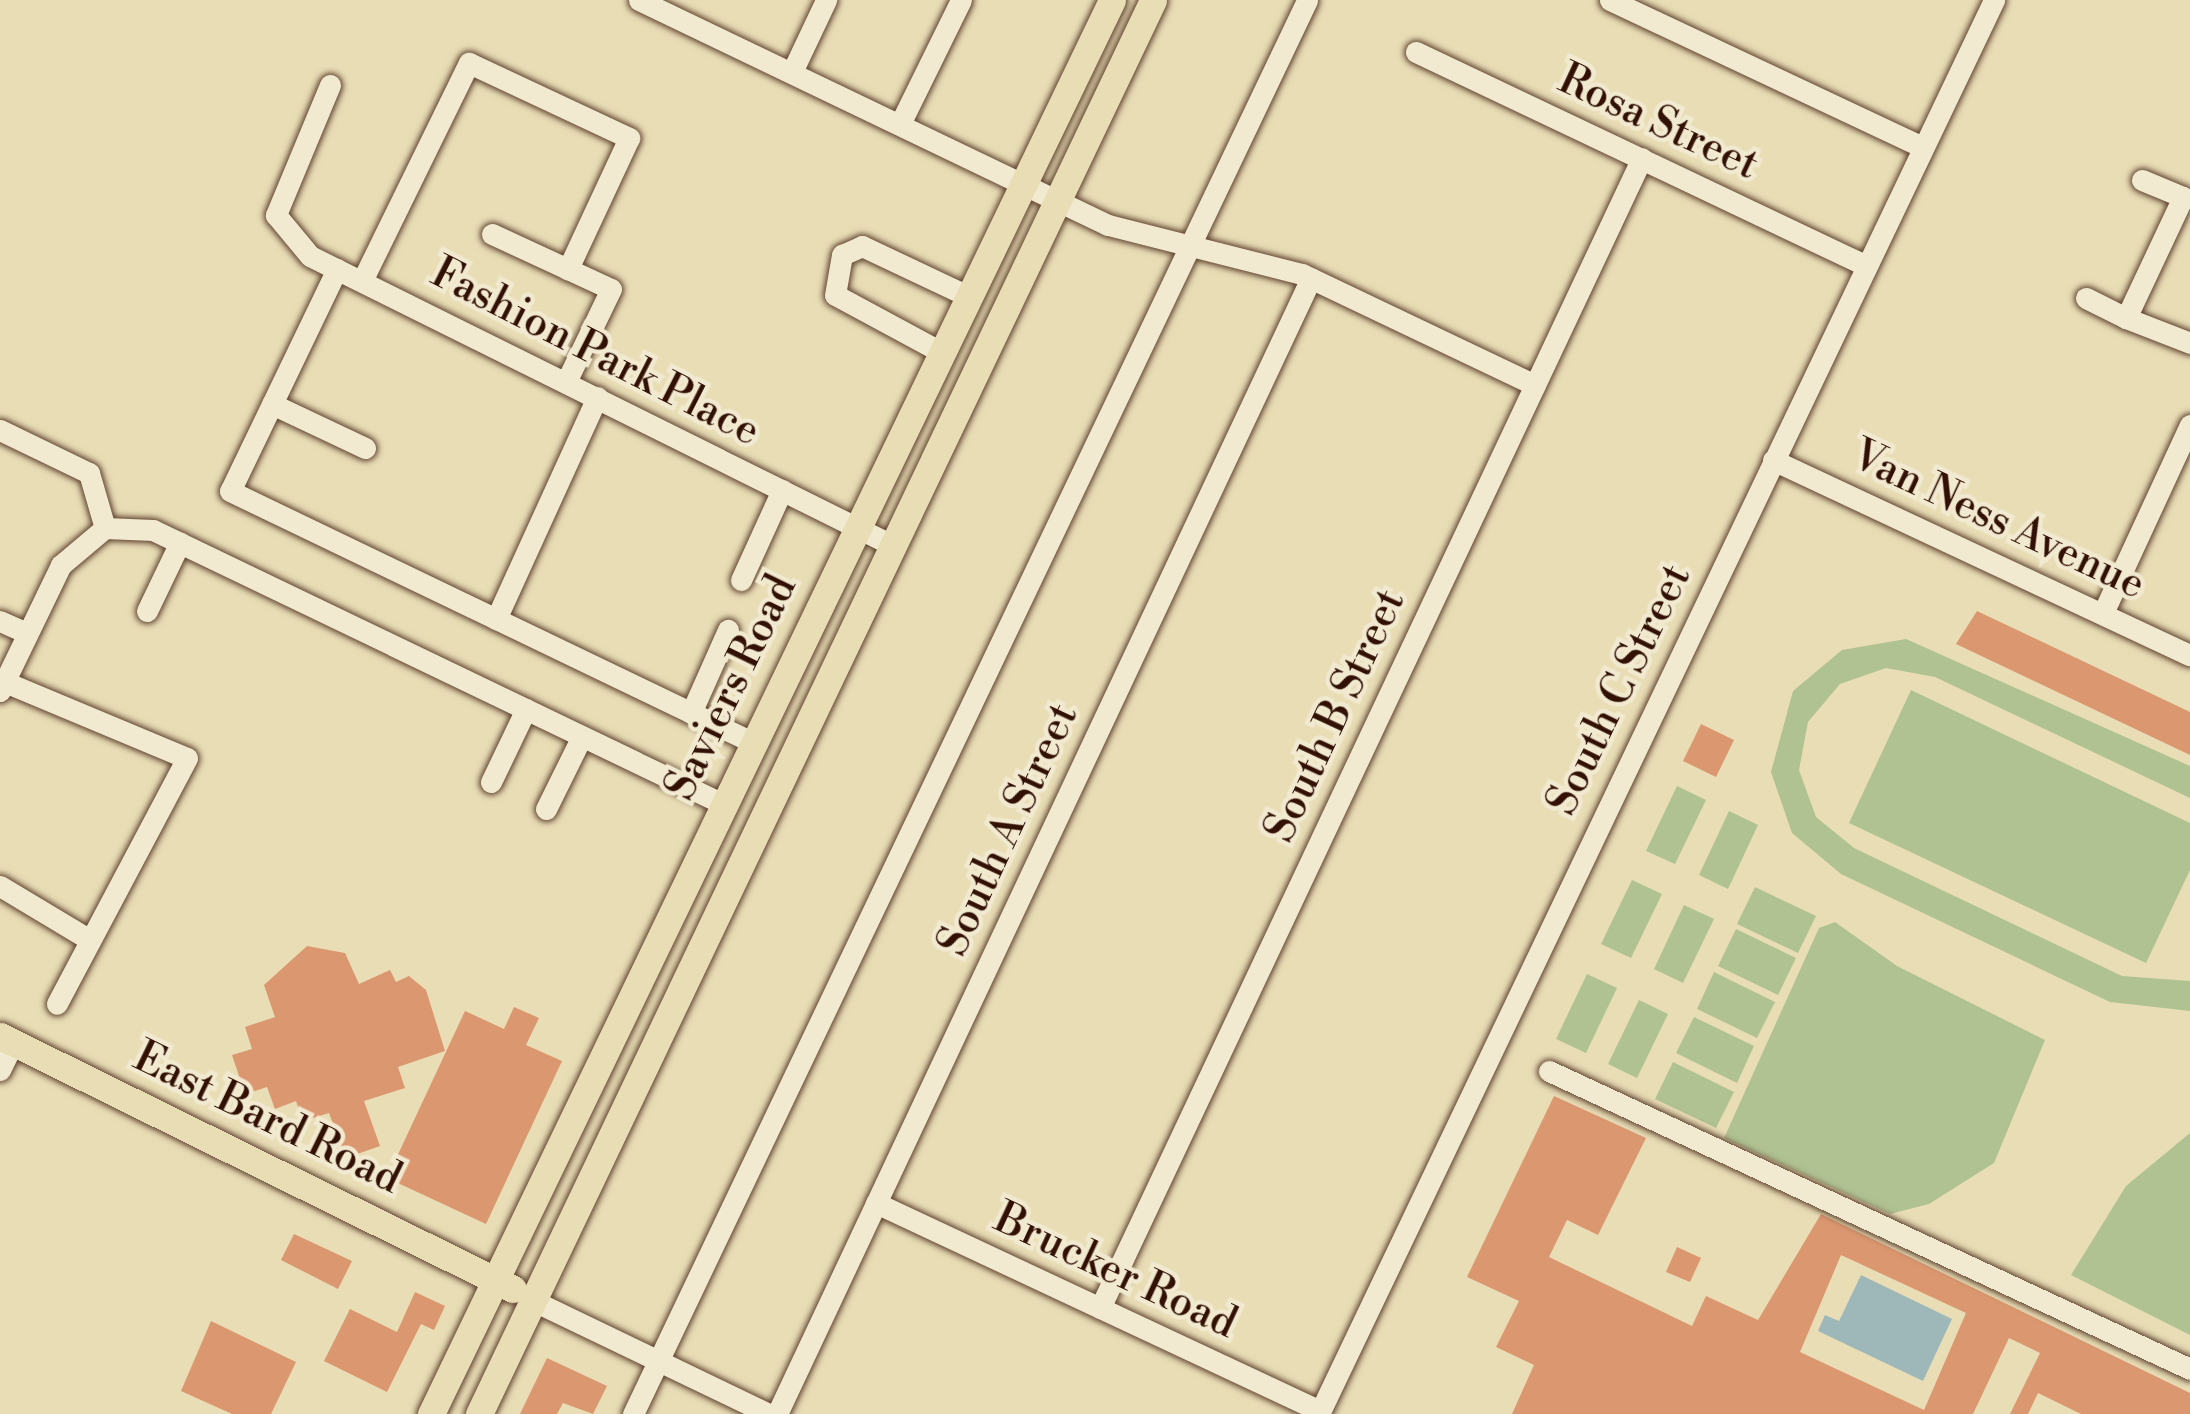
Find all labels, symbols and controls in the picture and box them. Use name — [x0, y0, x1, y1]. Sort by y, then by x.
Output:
street label: Rosa Street — [1550, 55, 1766, 191]
street label: Fashion Park Place — [422, 248, 768, 458]
street label: Van Ness Avenue — [1844, 431, 2152, 611]
street label: South C Street — [1538, 557, 1702, 823]
street label: Saviers Road — [656, 567, 808, 809]
street label: South B Street — [1255, 582, 1417, 850]
street label: South A Street — [929, 696, 1089, 964]
street label: East Bard Road — [125, 1033, 409, 1205]
street label: Brucker Road — [986, 1194, 1244, 1350]

